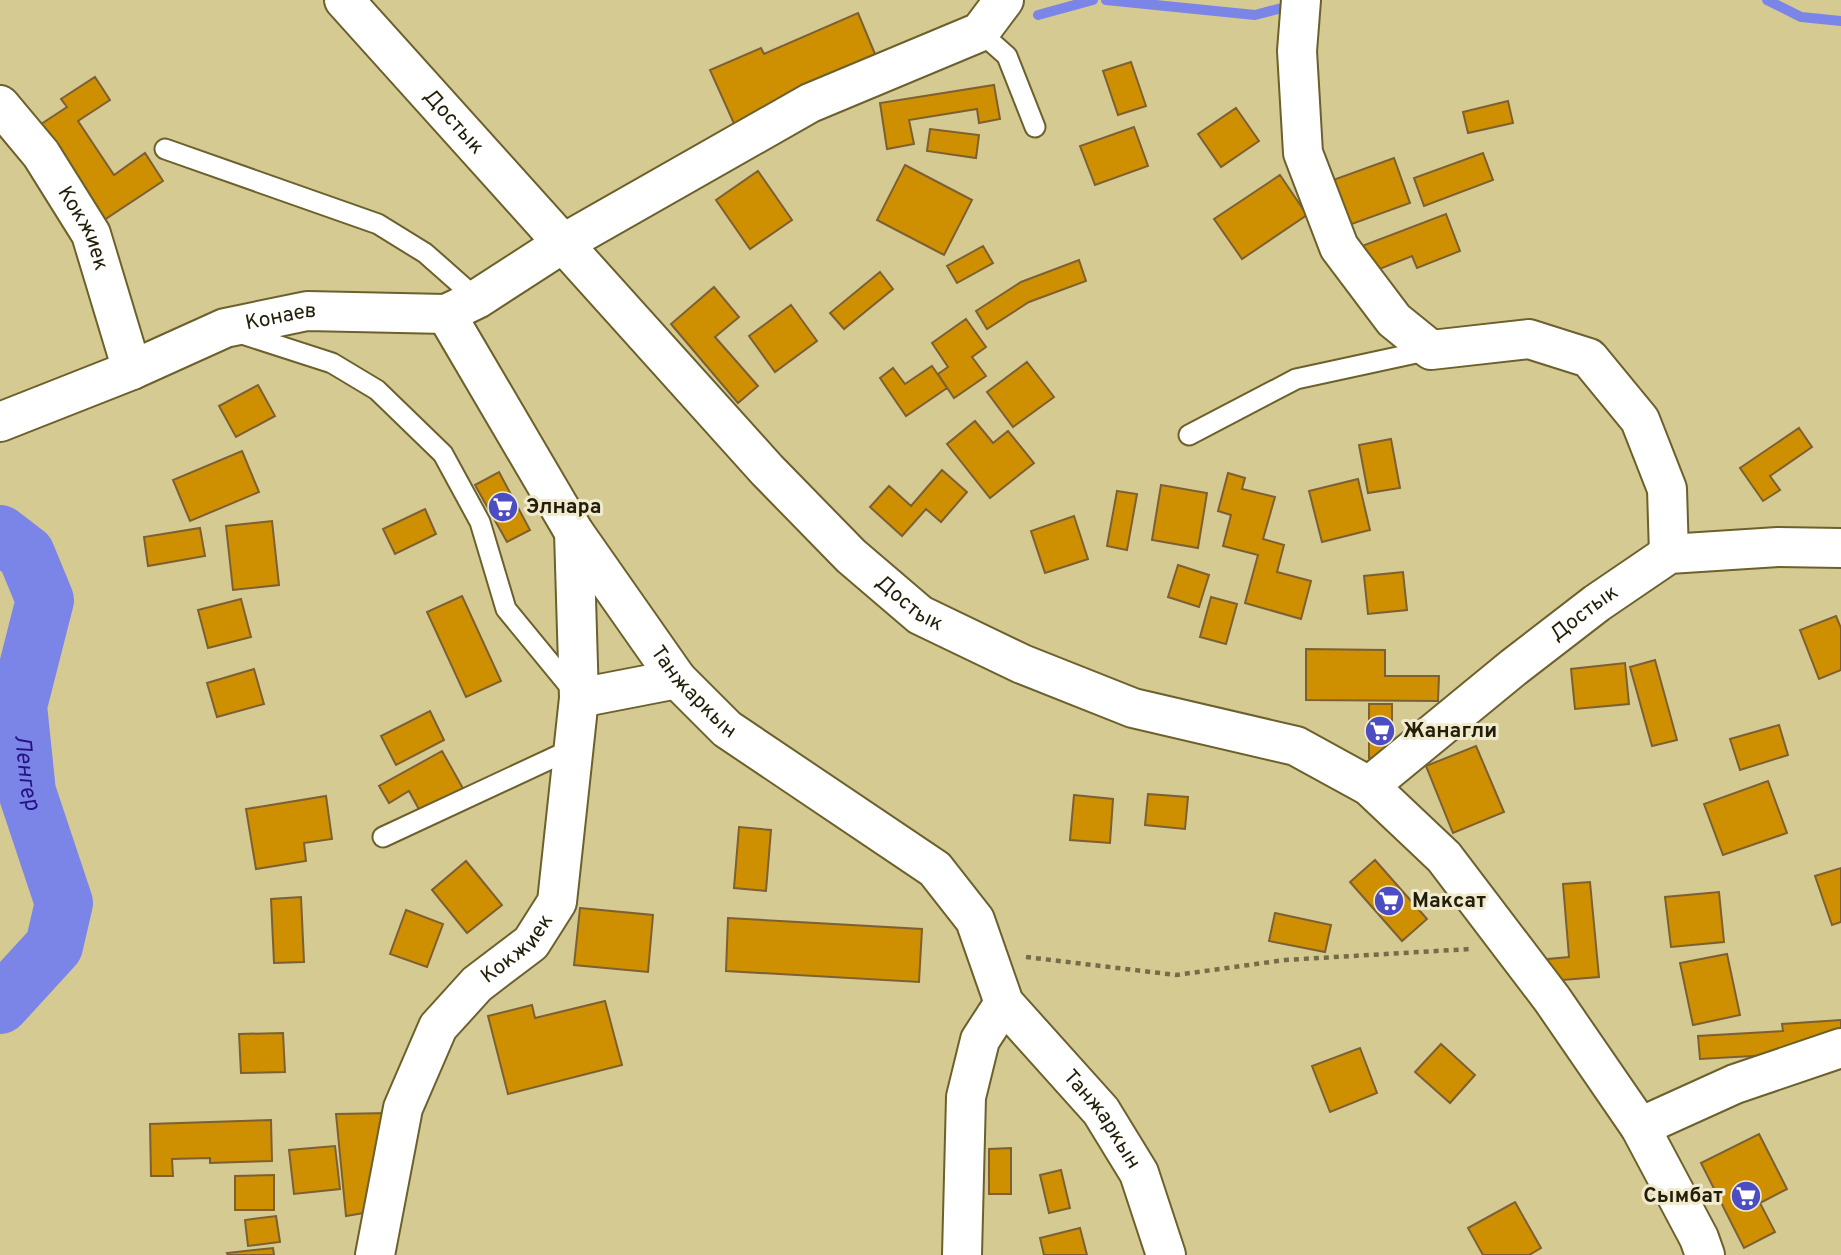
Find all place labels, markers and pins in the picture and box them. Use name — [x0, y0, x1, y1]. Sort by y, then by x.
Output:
supermarket icon: Элнара — [486, 490, 520, 524]
place label: Элнара — [526, 494, 601, 521]
supermarket icon: Жанагли — [1363, 714, 1397, 748]
place label: Жанагли — [1403, 718, 1497, 745]
supermarket icon: Максат — [1372, 884, 1406, 918]
place label: Максат — [1412, 888, 1486, 915]
supermarket icon: Сымбат — [1729, 1179, 1763, 1213]
place label: Сымбат — [1643, 1183, 1723, 1210]

